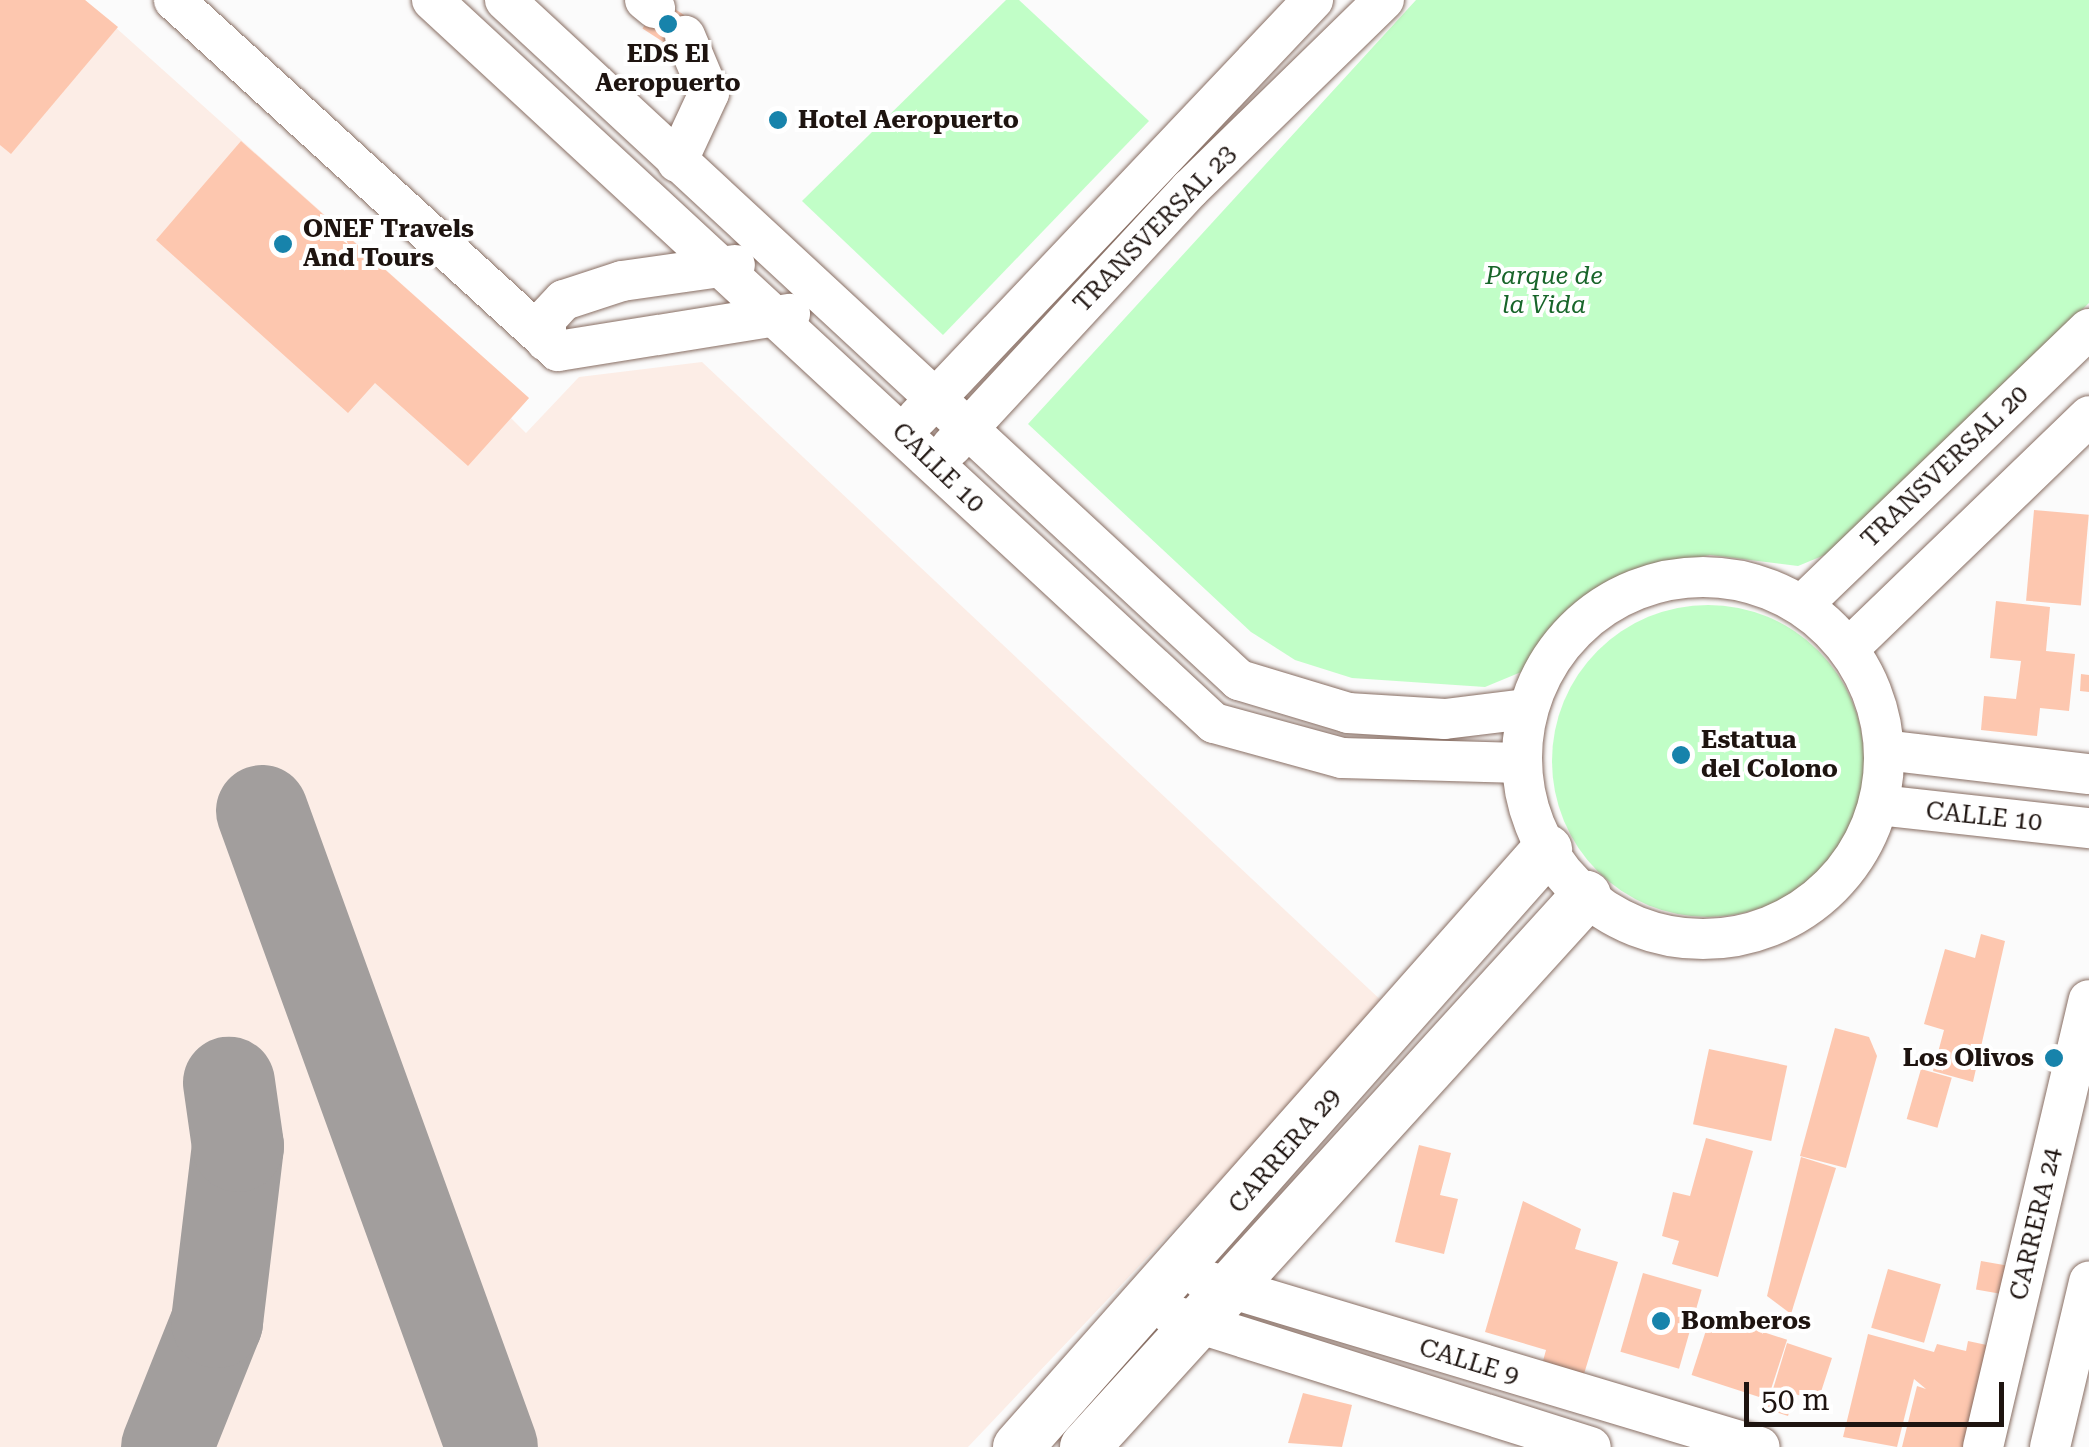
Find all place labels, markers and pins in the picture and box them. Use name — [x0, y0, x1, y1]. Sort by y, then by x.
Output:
marker: EDS El Aeropuerto — [657, 13, 679, 35]
place label: EDS El Aeropuerto — [595, 40, 741, 99]
place label: Hotel Aeropuerto — [798, 105, 1019, 135]
marker: Hotel Aeropuerto — [767, 109, 789, 131]
place label: ONEF Travels And Tours — [303, 215, 474, 274]
marker: ONEF Travels And Tours — [272, 233, 294, 255]
place label: Estatua del Colono — [1701, 726, 1838, 785]
marker: Estatua del Colono — [1670, 744, 1692, 766]
place label: Los Olivos — [1903, 1043, 2034, 1073]
marker: Los Olivos — [2043, 1047, 2065, 1069]
place label: Bomberos — [1681, 1306, 1811, 1336]
marker: Bomberos — [1650, 1310, 1672, 1332]

